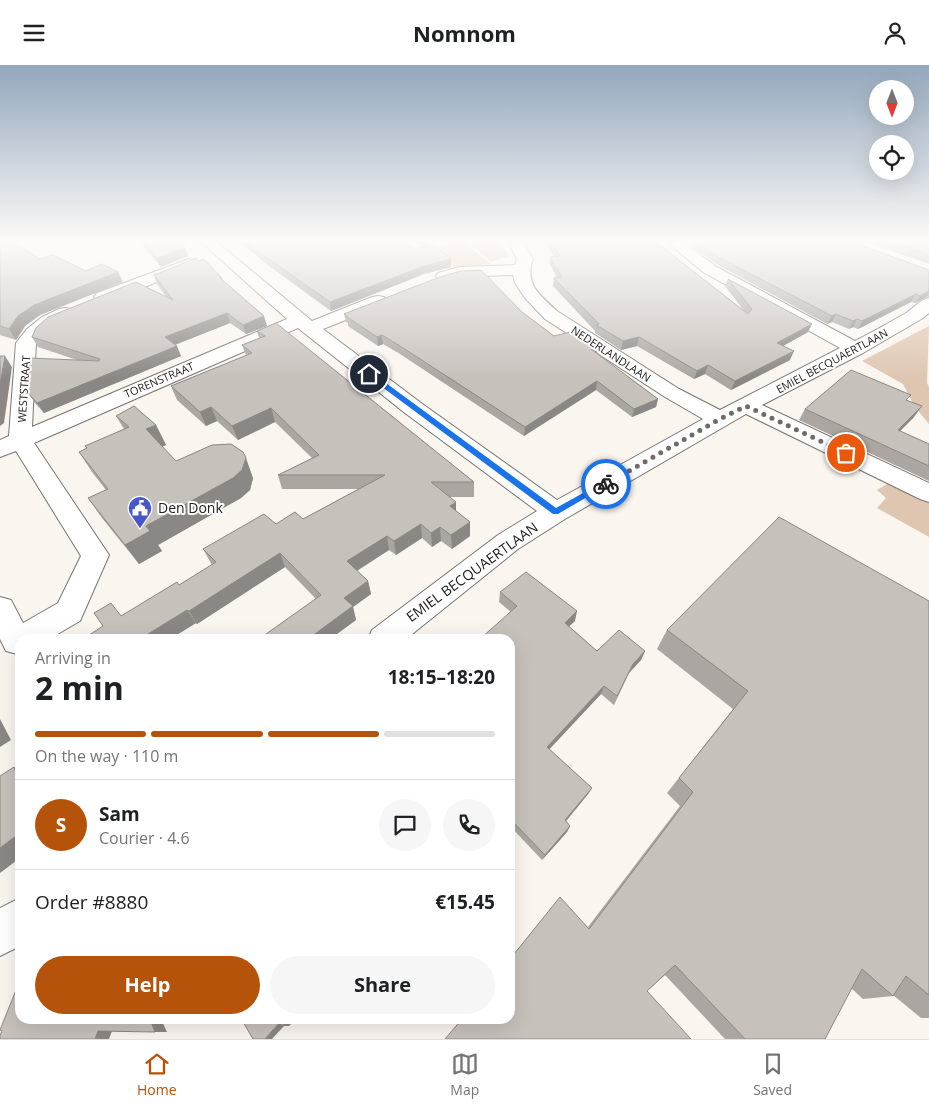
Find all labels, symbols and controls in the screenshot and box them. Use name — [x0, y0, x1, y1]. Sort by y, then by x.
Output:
text: Nomnom — [413, 18, 516, 48]
icon: menu — [20, 19, 48, 47]
icon: person — [881, 19, 909, 47]
north arrow — [869, 80, 914, 125]
map controls — [869, 80, 914, 180]
button: locate — [869, 135, 914, 180]
street label: NEDERLANDLAAN — [569, 322, 654, 385]
street label: EMIEL BECQUAERTLAAN — [773, 325, 890, 396]
pin — [348, 353, 390, 395]
street label: WESTSTRAAT — [14, 355, 33, 423]
street label: TORENSTRAAT — [122, 358, 196, 401]
icon: home — [355, 360, 383, 388]
pin — [825, 432, 867, 474]
icon: bag — [832, 439, 860, 467]
courier — [581, 459, 631, 509]
icon: bike — [592, 470, 620, 498]
public building icon: Den Donk — [127, 495, 153, 529]
place label: Den Donk — [158, 498, 223, 517]
street label: EMIEL BECQUAERTLAAN — [402, 517, 541, 626]
text: Arriving in — [35, 647, 111, 669]
text: 18:15–18:20 — [388, 664, 495, 690]
text: 2 min — [35, 666, 124, 709]
text: On the way · 110 m — [35, 745, 178, 767]
button: chat — [379, 799, 431, 851]
button: phone — [443, 799, 495, 851]
text: Sam — [99, 801, 140, 827]
text: S — [56, 812, 66, 838]
text: Courier · 4.6 — [99, 827, 190, 849]
text: Order #8880 — [35, 889, 148, 915]
text: €15.45 — [435, 889, 495, 915]
button: Help — [35, 956, 260, 1014]
button: Share — [270, 956, 495, 1014]
tab: Home — [137, 1050, 177, 1099]
tab: Map — [450, 1050, 479, 1099]
tab: Saved — [753, 1050, 792, 1099]

